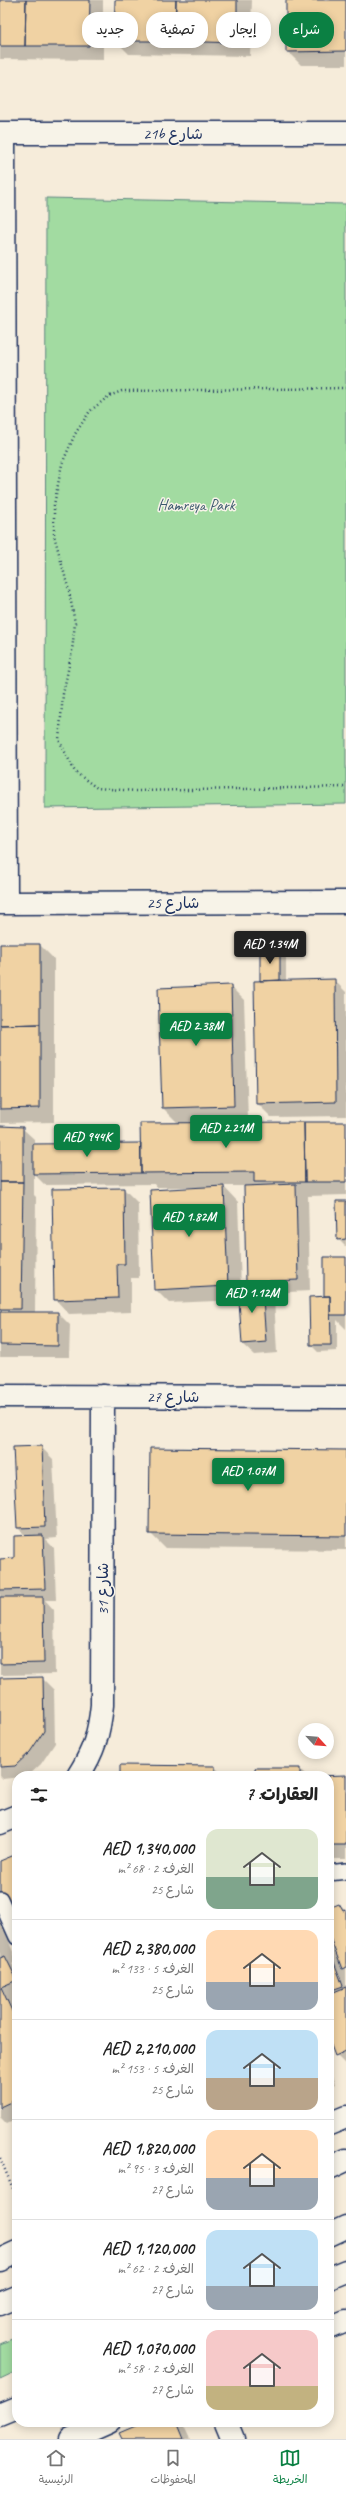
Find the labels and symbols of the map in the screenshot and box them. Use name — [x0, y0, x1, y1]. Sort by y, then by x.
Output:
street label: 21b شارع — [143, 124, 203, 145]
park label: Hamreya Park — [157, 495, 236, 515]
street label: شارع 25 — [147, 893, 199, 914]
pin: AED 1.34M — [224, 931, 316, 965]
pin: AED 2.38M — [150, 1013, 242, 1047]
pin: AED 2.21M — [180, 1115, 272, 1149]
pin: AED 944K — [46, 1124, 128, 1158]
pin: AED 1.82M — [143, 1204, 235, 1238]
pin: AED 1.12M — [206, 1280, 298, 1314]
street label: شارع 27 — [147, 1387, 199, 1408]
pin: AED 1.07M — [202, 1458, 294, 1492]
street label: شارع 31 — [93, 1563, 114, 1615]
north arrow — [298, 1723, 334, 1759]

